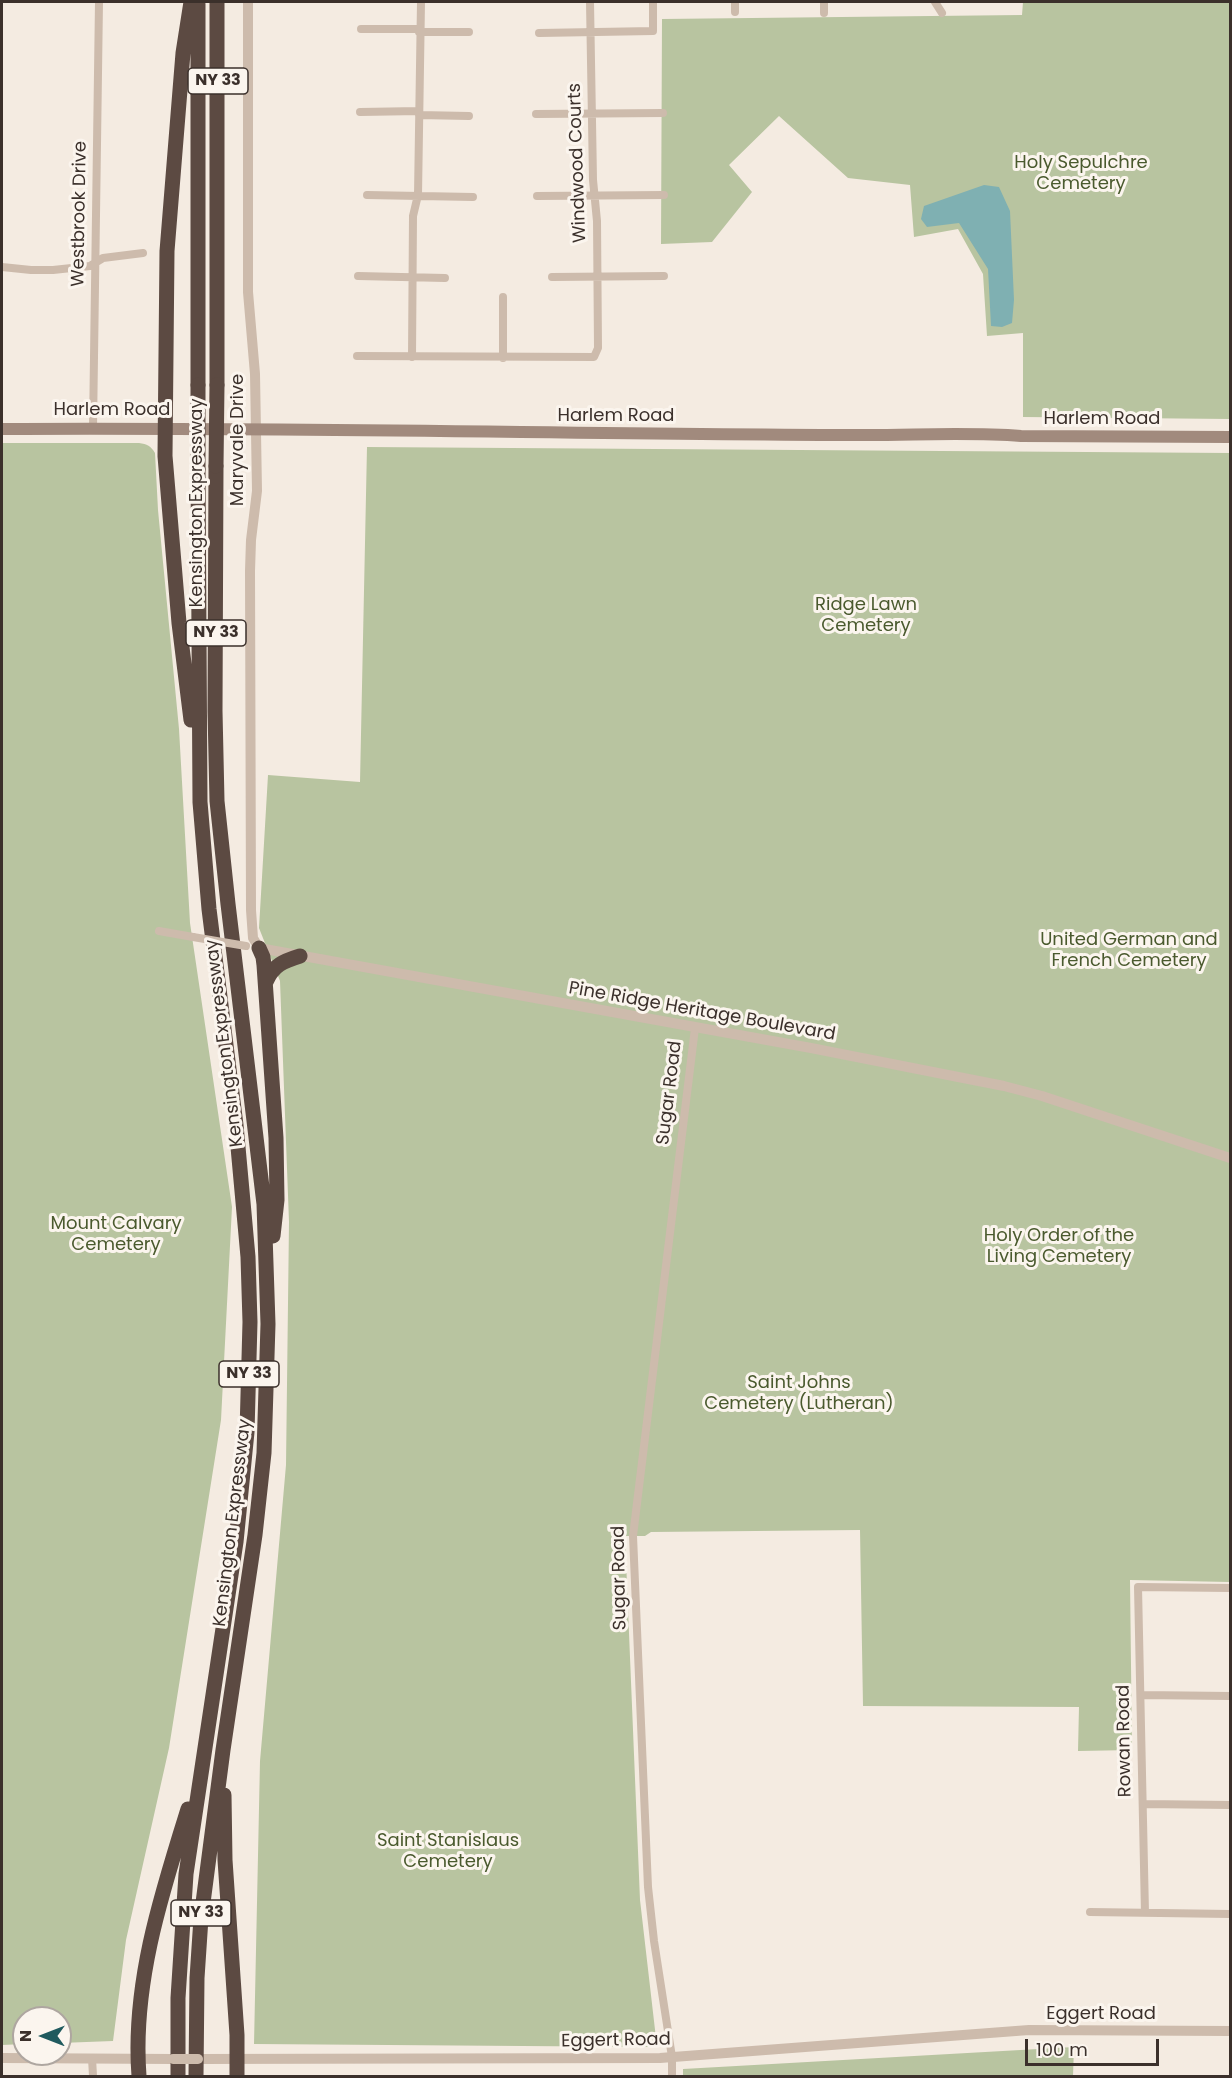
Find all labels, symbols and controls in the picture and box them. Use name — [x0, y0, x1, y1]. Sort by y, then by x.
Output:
road number: NY 33 — [188, 68, 248, 94]
street label: Windwood Courts — [564, 83, 592, 243]
street label: Westbrook Drive — [68, 141, 92, 287]
park label: Holy Sepulchre Cemetery — [1014, 152, 1148, 195]
street label: Maryvale Drive — [227, 374, 249, 506]
street label: Kensington Expressway — [186, 398, 208, 608]
street label: Harlem Road — [53, 399, 171, 421]
street label: Harlem Road — [557, 405, 675, 427]
street label: Harlem Road — [1043, 408, 1161, 430]
park label: Ridge Lawn Cemetery — [815, 594, 917, 636]
road number: NY 33 — [186, 620, 246, 646]
park label: United German and French Cemetery — [1040, 929, 1218, 972]
street label: Kensington Expressway — [202, 938, 248, 1148]
street label: Pine Ridge Heritage Boulevard — [567, 978, 837, 1046]
street label: Sugar Road — [653, 1040, 687, 1146]
park label: Mount Calvary Cemetery — [50, 1213, 182, 1256]
park label: Holy Order of the Living Cemetery — [984, 1225, 1134, 1268]
road number: NY 33 — [219, 1361, 279, 1387]
park label: Saint Johns Cemetery (Lutheran) — [704, 1372, 894, 1414]
street label: Kensington Expressway — [210, 1418, 256, 1628]
street label: Sugar Road — [608, 1525, 632, 1631]
street label: Rowan Road — [1113, 1685, 1137, 1797]
park label: Saint Stanislaus Cemetery — [377, 1830, 519, 1872]
road number: NY 33 — [171, 1900, 231, 1926]
street label: Eggert Road — [1046, 2003, 1156, 2025]
north arrow — [12, 2006, 72, 2066]
scale bar — [1028, 2027, 1162, 2065]
street label: Eggert Road — [561, 2029, 671, 2053]
text: N — [14, 2030, 37, 2042]
text: 100 m — [1036, 2037, 1088, 2062]

